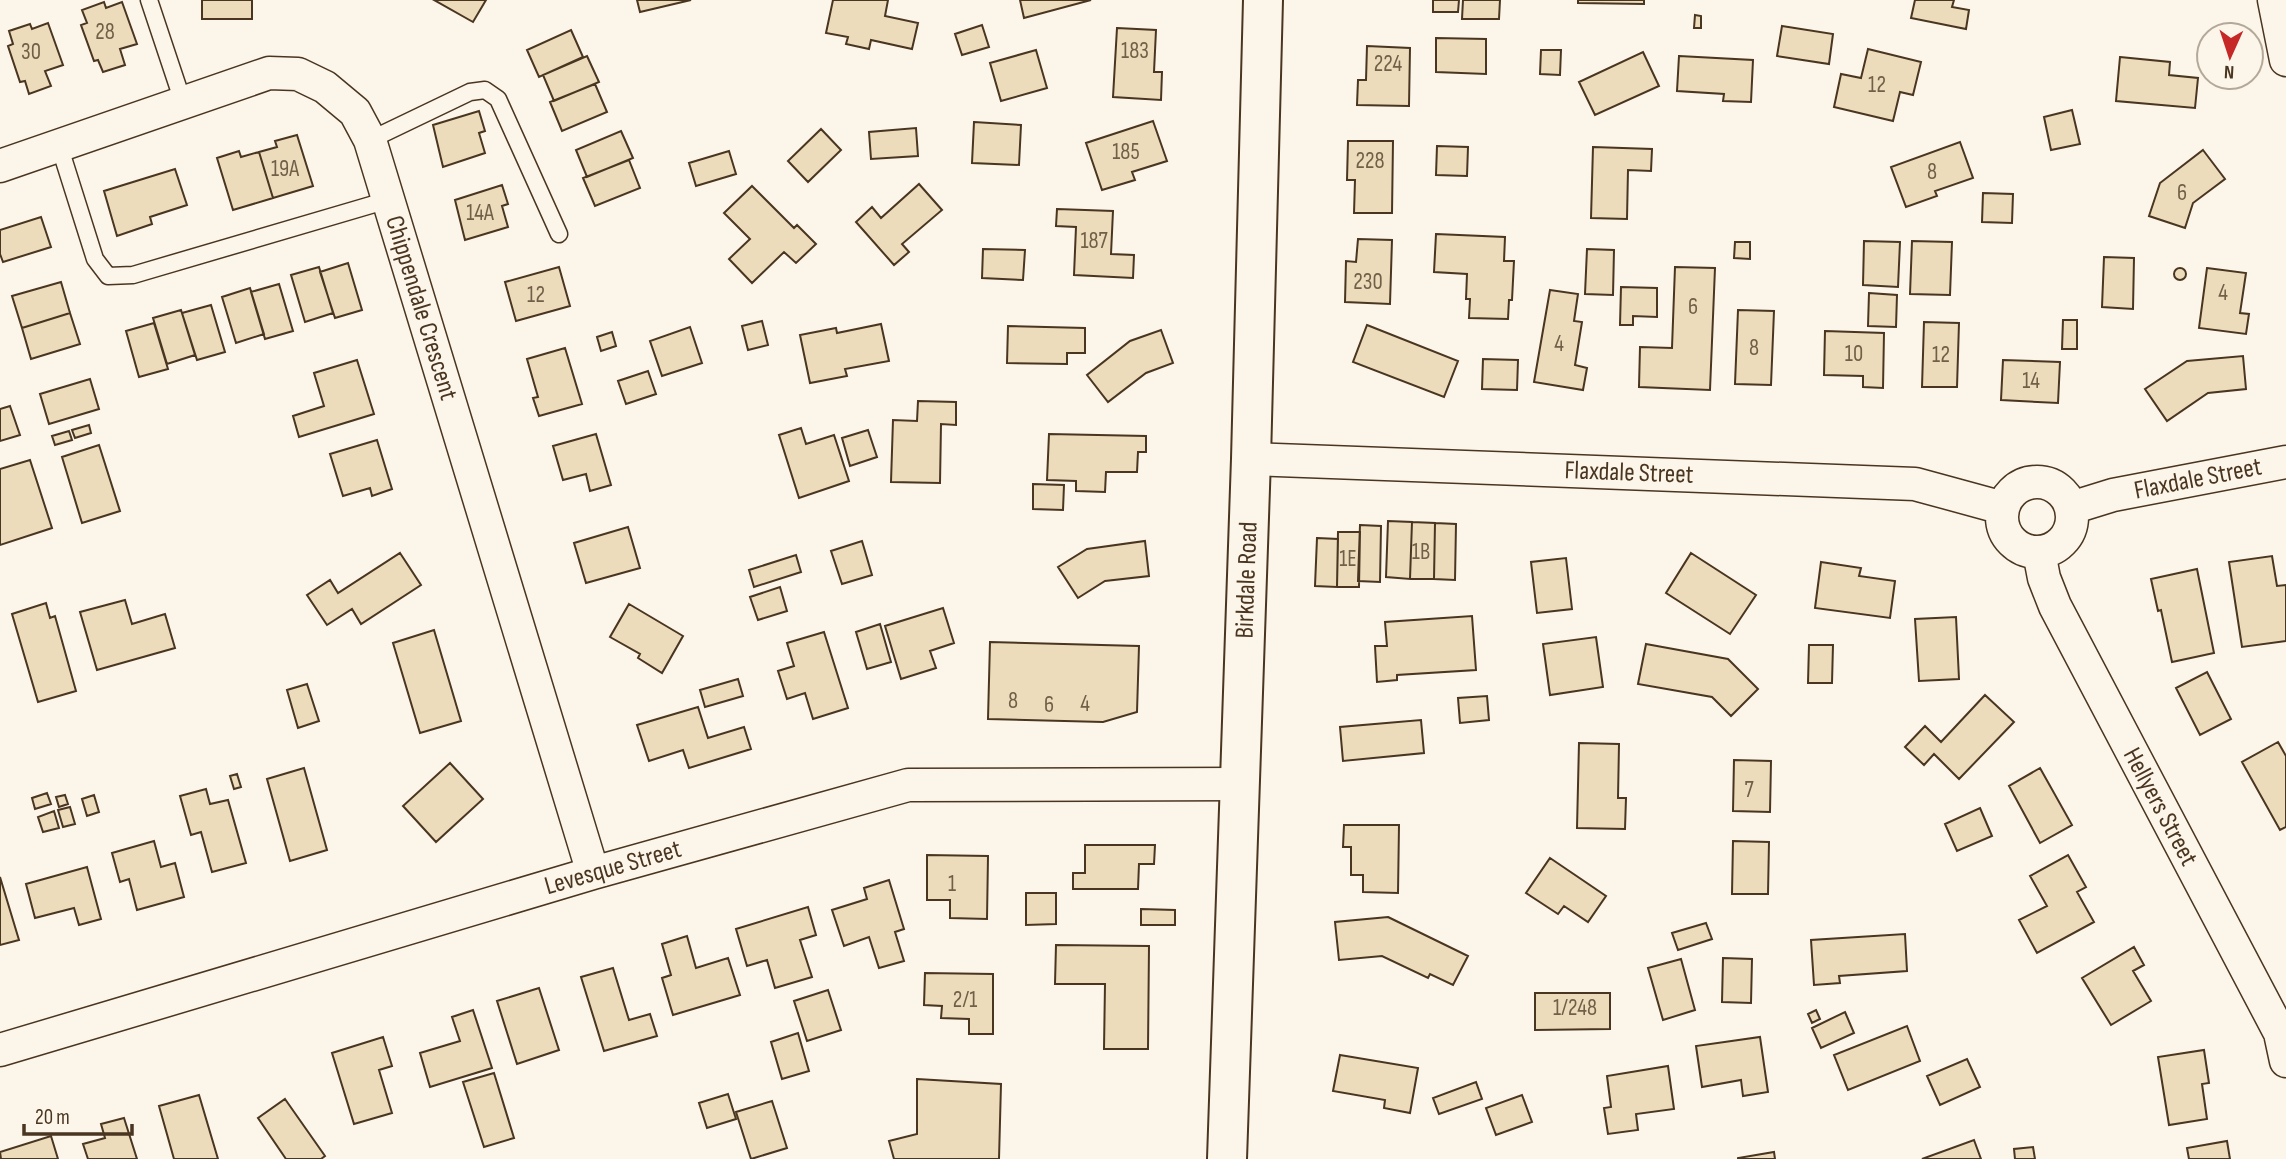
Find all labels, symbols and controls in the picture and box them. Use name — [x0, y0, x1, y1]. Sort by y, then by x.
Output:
house number: 28 — [95, 18, 115, 46]
north arrow — [2195, 21, 2265, 91]
house number: 183 — [1121, 37, 1149, 65]
house number: 30 — [21, 38, 41, 66]
house number: 224 — [1374, 50, 1403, 78]
text: N — [2224, 60, 2235, 83]
house number: 12 — [1868, 71, 1886, 99]
house number: 185 — [1112, 138, 1140, 166]
house number: 228 — [1355, 147, 1385, 175]
house number: 19A — [271, 155, 299, 183]
house number: 8 — [1927, 158, 1937, 186]
house number: 6 — [2177, 179, 2187, 207]
house number: 14A — [466, 199, 494, 227]
street label: Chippendale Crescent — [378, 212, 464, 404]
house number: 187 — [1080, 227, 1108, 255]
house number: 230 — [1353, 268, 1383, 296]
house number: 4 — [2218, 279, 2228, 307]
house number: 12 — [527, 281, 545, 309]
house number: 6 — [1688, 293, 1698, 321]
house number: 4 — [1554, 330, 1564, 358]
house number: 8 — [1749, 334, 1759, 362]
house number: 10 — [1845, 340, 1863, 368]
house number: 12 — [1932, 341, 1950, 369]
house number: 14 — [2022, 367, 2040, 395]
street label: Flaxdale Street — [2132, 451, 2264, 507]
street label: Flaxdale Street — [1564, 455, 1694, 491]
street label: Birkdale Road — [1229, 521, 1265, 639]
house number: 1B — [1412, 538, 1430, 566]
house number: 1E — [1339, 545, 1357, 573]
house number: 8 — [1008, 687, 1018, 715]
house number: 4 — [1080, 690, 1090, 718]
house number: 6 — [1044, 691, 1054, 719]
street label: Hellyers Street — [2116, 743, 2204, 871]
house number: 7 — [1744, 776, 1754, 804]
street label: Levesque Street — [541, 834, 685, 902]
house number: 1 — [948, 870, 956, 898]
house number: 2/1 — [953, 986, 977, 1014]
house number: 1/248 — [1553, 994, 1597, 1022]
scale bar — [24, 1092, 133, 1136]
text: 20 m — [35, 1105, 70, 1130]

